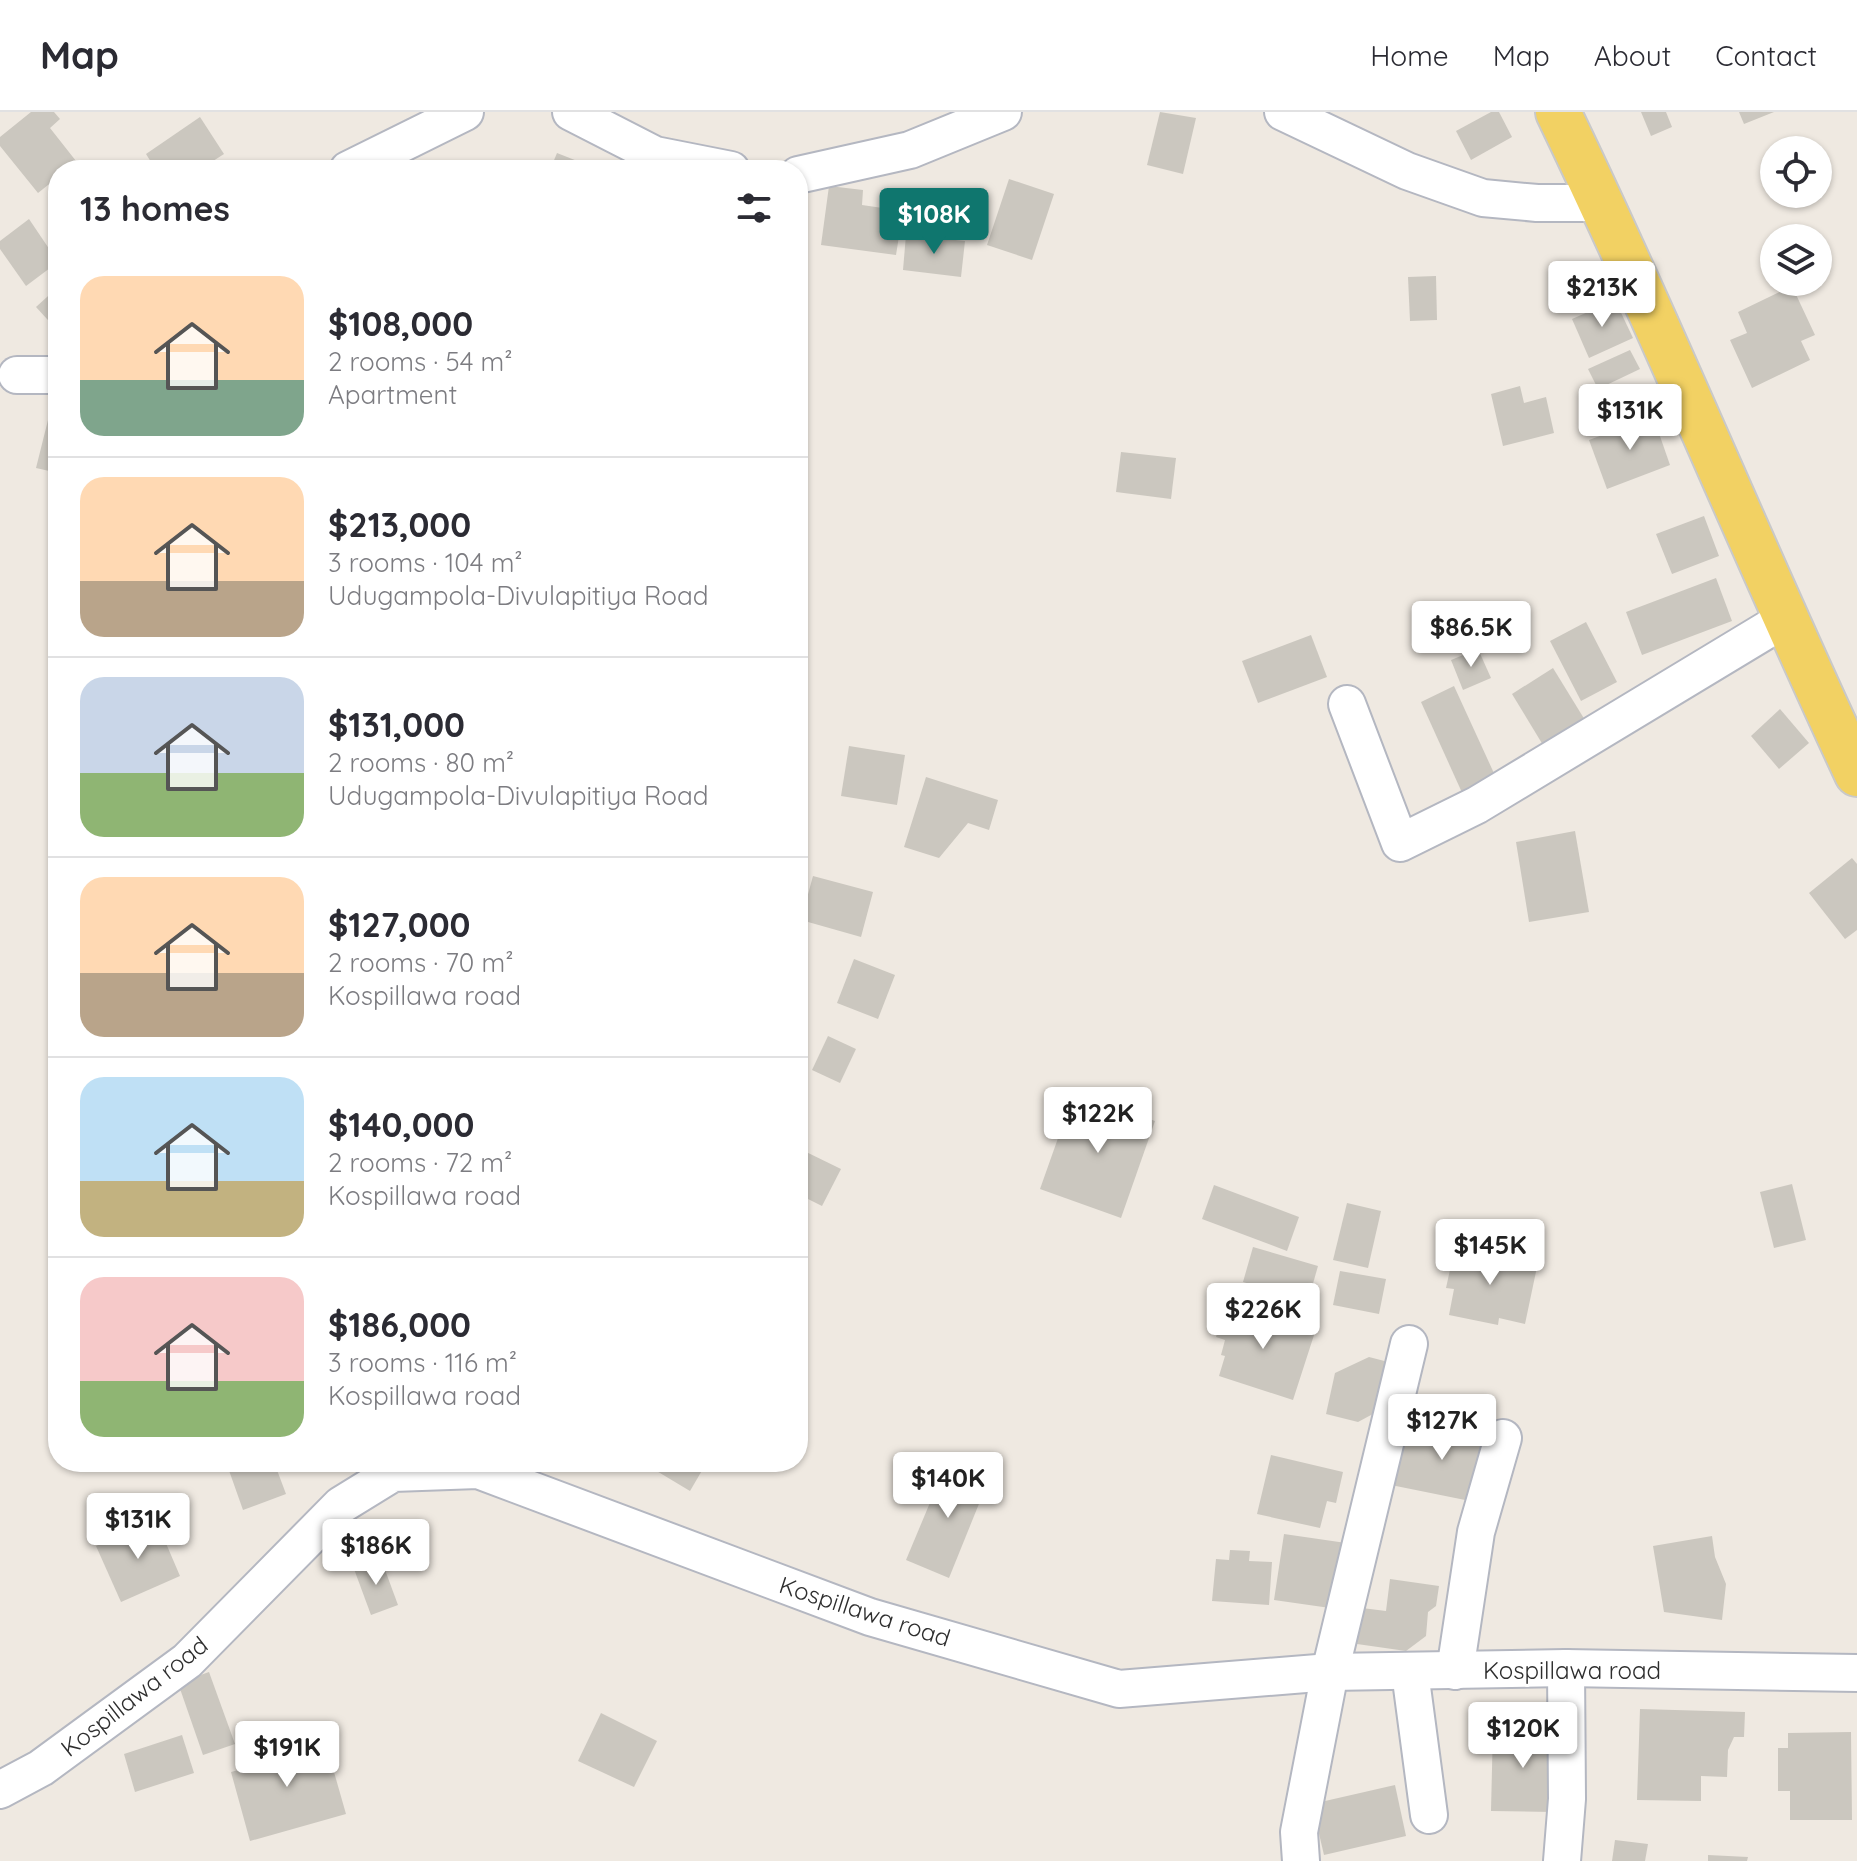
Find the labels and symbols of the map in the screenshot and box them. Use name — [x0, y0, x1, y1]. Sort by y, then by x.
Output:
pin: $108K — [878, 188, 990, 256]
pin: $213K — [1546, 261, 1658, 329]
pin: $131K — [1574, 384, 1686, 452]
pin: $86.5K — [1406, 601, 1536, 669]
pin: $122K — [1042, 1087, 1154, 1155]
pin: $145K — [1434, 1219, 1546, 1287]
pin: $226K — [1207, 1283, 1319, 1351]
pin: $127K — [1386, 1394, 1498, 1462]
pin: $140K — [892, 1452, 1004, 1520]
pin: $131K — [82, 1493, 194, 1561]
pin: $186K — [320, 1519, 432, 1587]
street label: Kospillawa road — [776, 1569, 954, 1653]
street label: Kospillawa road — [55, 1629, 213, 1763]
street label: Kospillawa road — [1483, 1655, 1661, 1685]
pin: $120K — [1467, 1702, 1579, 1770]
pin: $191K — [231, 1721, 343, 1789]

